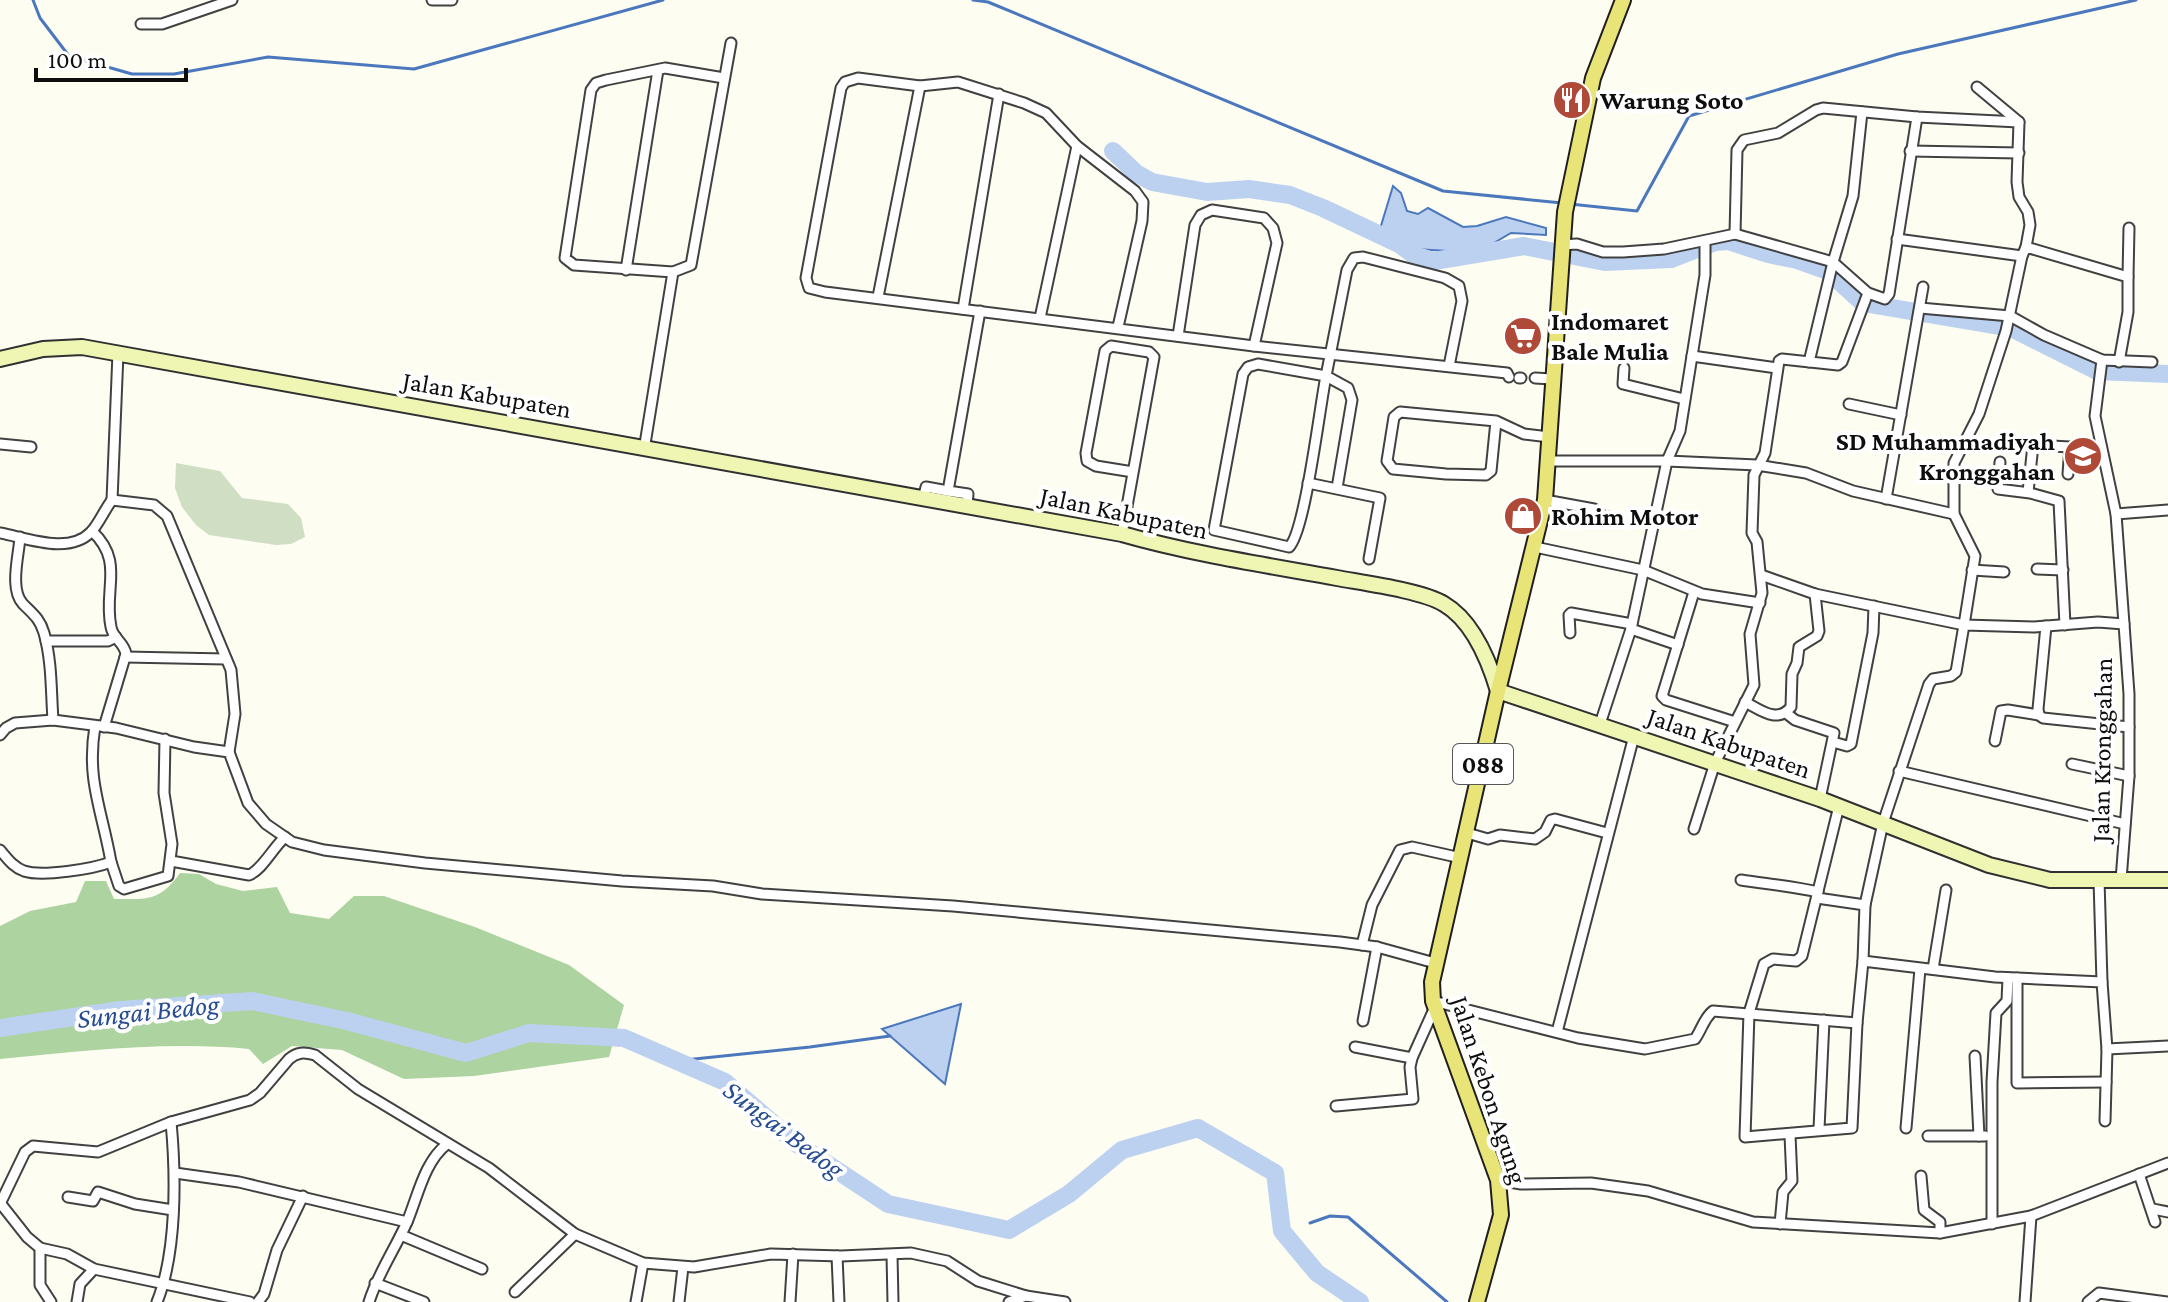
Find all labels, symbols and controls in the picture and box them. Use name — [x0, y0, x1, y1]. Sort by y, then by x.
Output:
scale bar — [36, 32, 186, 82]
text: 100 m — [48, 46, 107, 73]
restaurant icon: Warung Soto — [1551, 79, 1593, 121]
place label: Warung Soto — [1599, 86, 1744, 115]
place label: Indomaret Bale Mulia — [1551, 307, 1669, 366]
supermarket icon: Indomaret Bale Mulia — [1502, 315, 1544, 357]
street label: Jalan Kabupaten — [398, 366, 574, 424]
place label: SD Muhammadiyah Kronggahan — [1836, 427, 2055, 486]
school or university icon: SD Muhammadiyah Kronggahan — [2062, 435, 2104, 477]
street label: Jalan Kabupaten — [1036, 481, 1211, 545]
shop icon: Rohim Motor — [1502, 495, 1544, 537]
place label: Rohim Motor — [1551, 502, 1699, 531]
street label: Jalan Kronggahan — [2086, 657, 2118, 845]
street label: Jalan Kabupaten — [1642, 701, 1814, 785]
road number: 088 — [1453, 744, 1513, 784]
water label: Sungai Bedog — [75, 988, 222, 1034]
street label: Jalan Kebon Agung — [1444, 990, 1533, 1188]
water label: Sungai Bedog — [718, 1074, 852, 1185]

